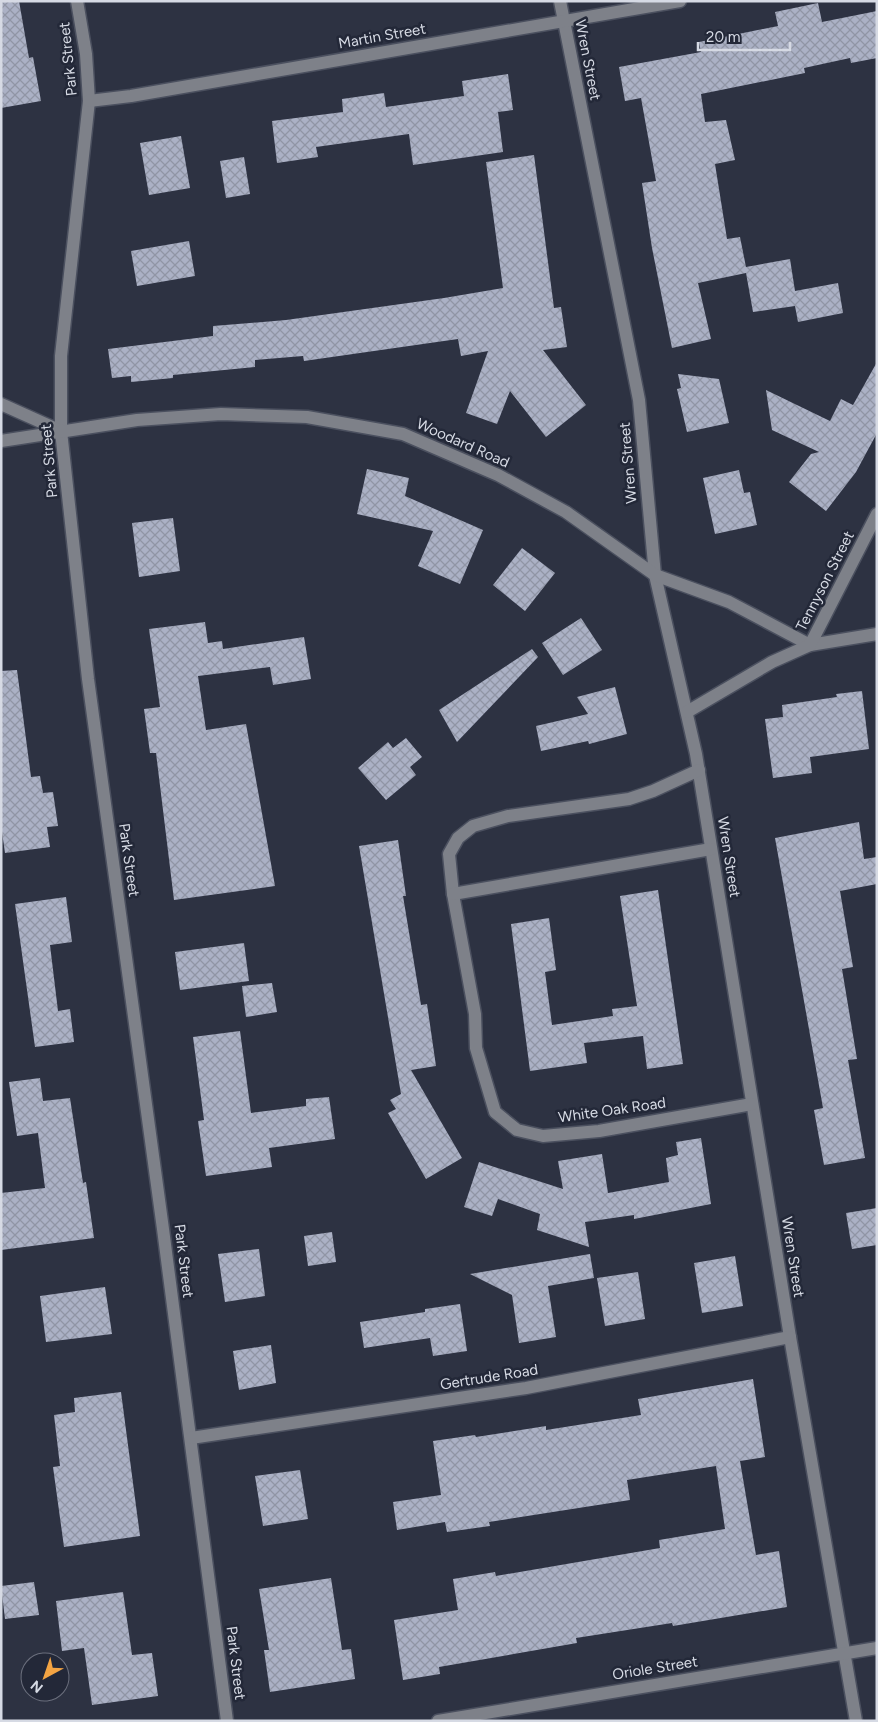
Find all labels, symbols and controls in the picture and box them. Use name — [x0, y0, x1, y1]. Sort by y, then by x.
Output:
street label: Wren Street — [571, 18, 605, 102]
street label: Martin Street — [337, 19, 428, 53]
scale bar — [698, 20, 790, 52]
street label: Park Street — [55, 21, 81, 97]
text: 20 m — [706, 28, 740, 46]
street label: Woodard Road — [414, 414, 512, 472]
street label: Wren Street — [615, 421, 641, 504]
street label: Park Street — [37, 423, 61, 499]
street label: Tennyson Street — [792, 528, 858, 634]
street label: Wren Street — [714, 815, 744, 899]
street label: Park Street — [115, 822, 143, 898]
street label: White Oak Road — [557, 1094, 667, 1126]
street label: Wren Street — [778, 1215, 808, 1299]
street label: Park Street — [171, 1223, 197, 1299]
street label: Gertrude Road — [439, 1360, 539, 1394]
street label: Park Street — [223, 1625, 249, 1701]
north arrow — [20, 1652, 70, 1702]
street label: Oriole Street — [611, 1652, 699, 1684]
text: N — [27, 1677, 47, 1697]

